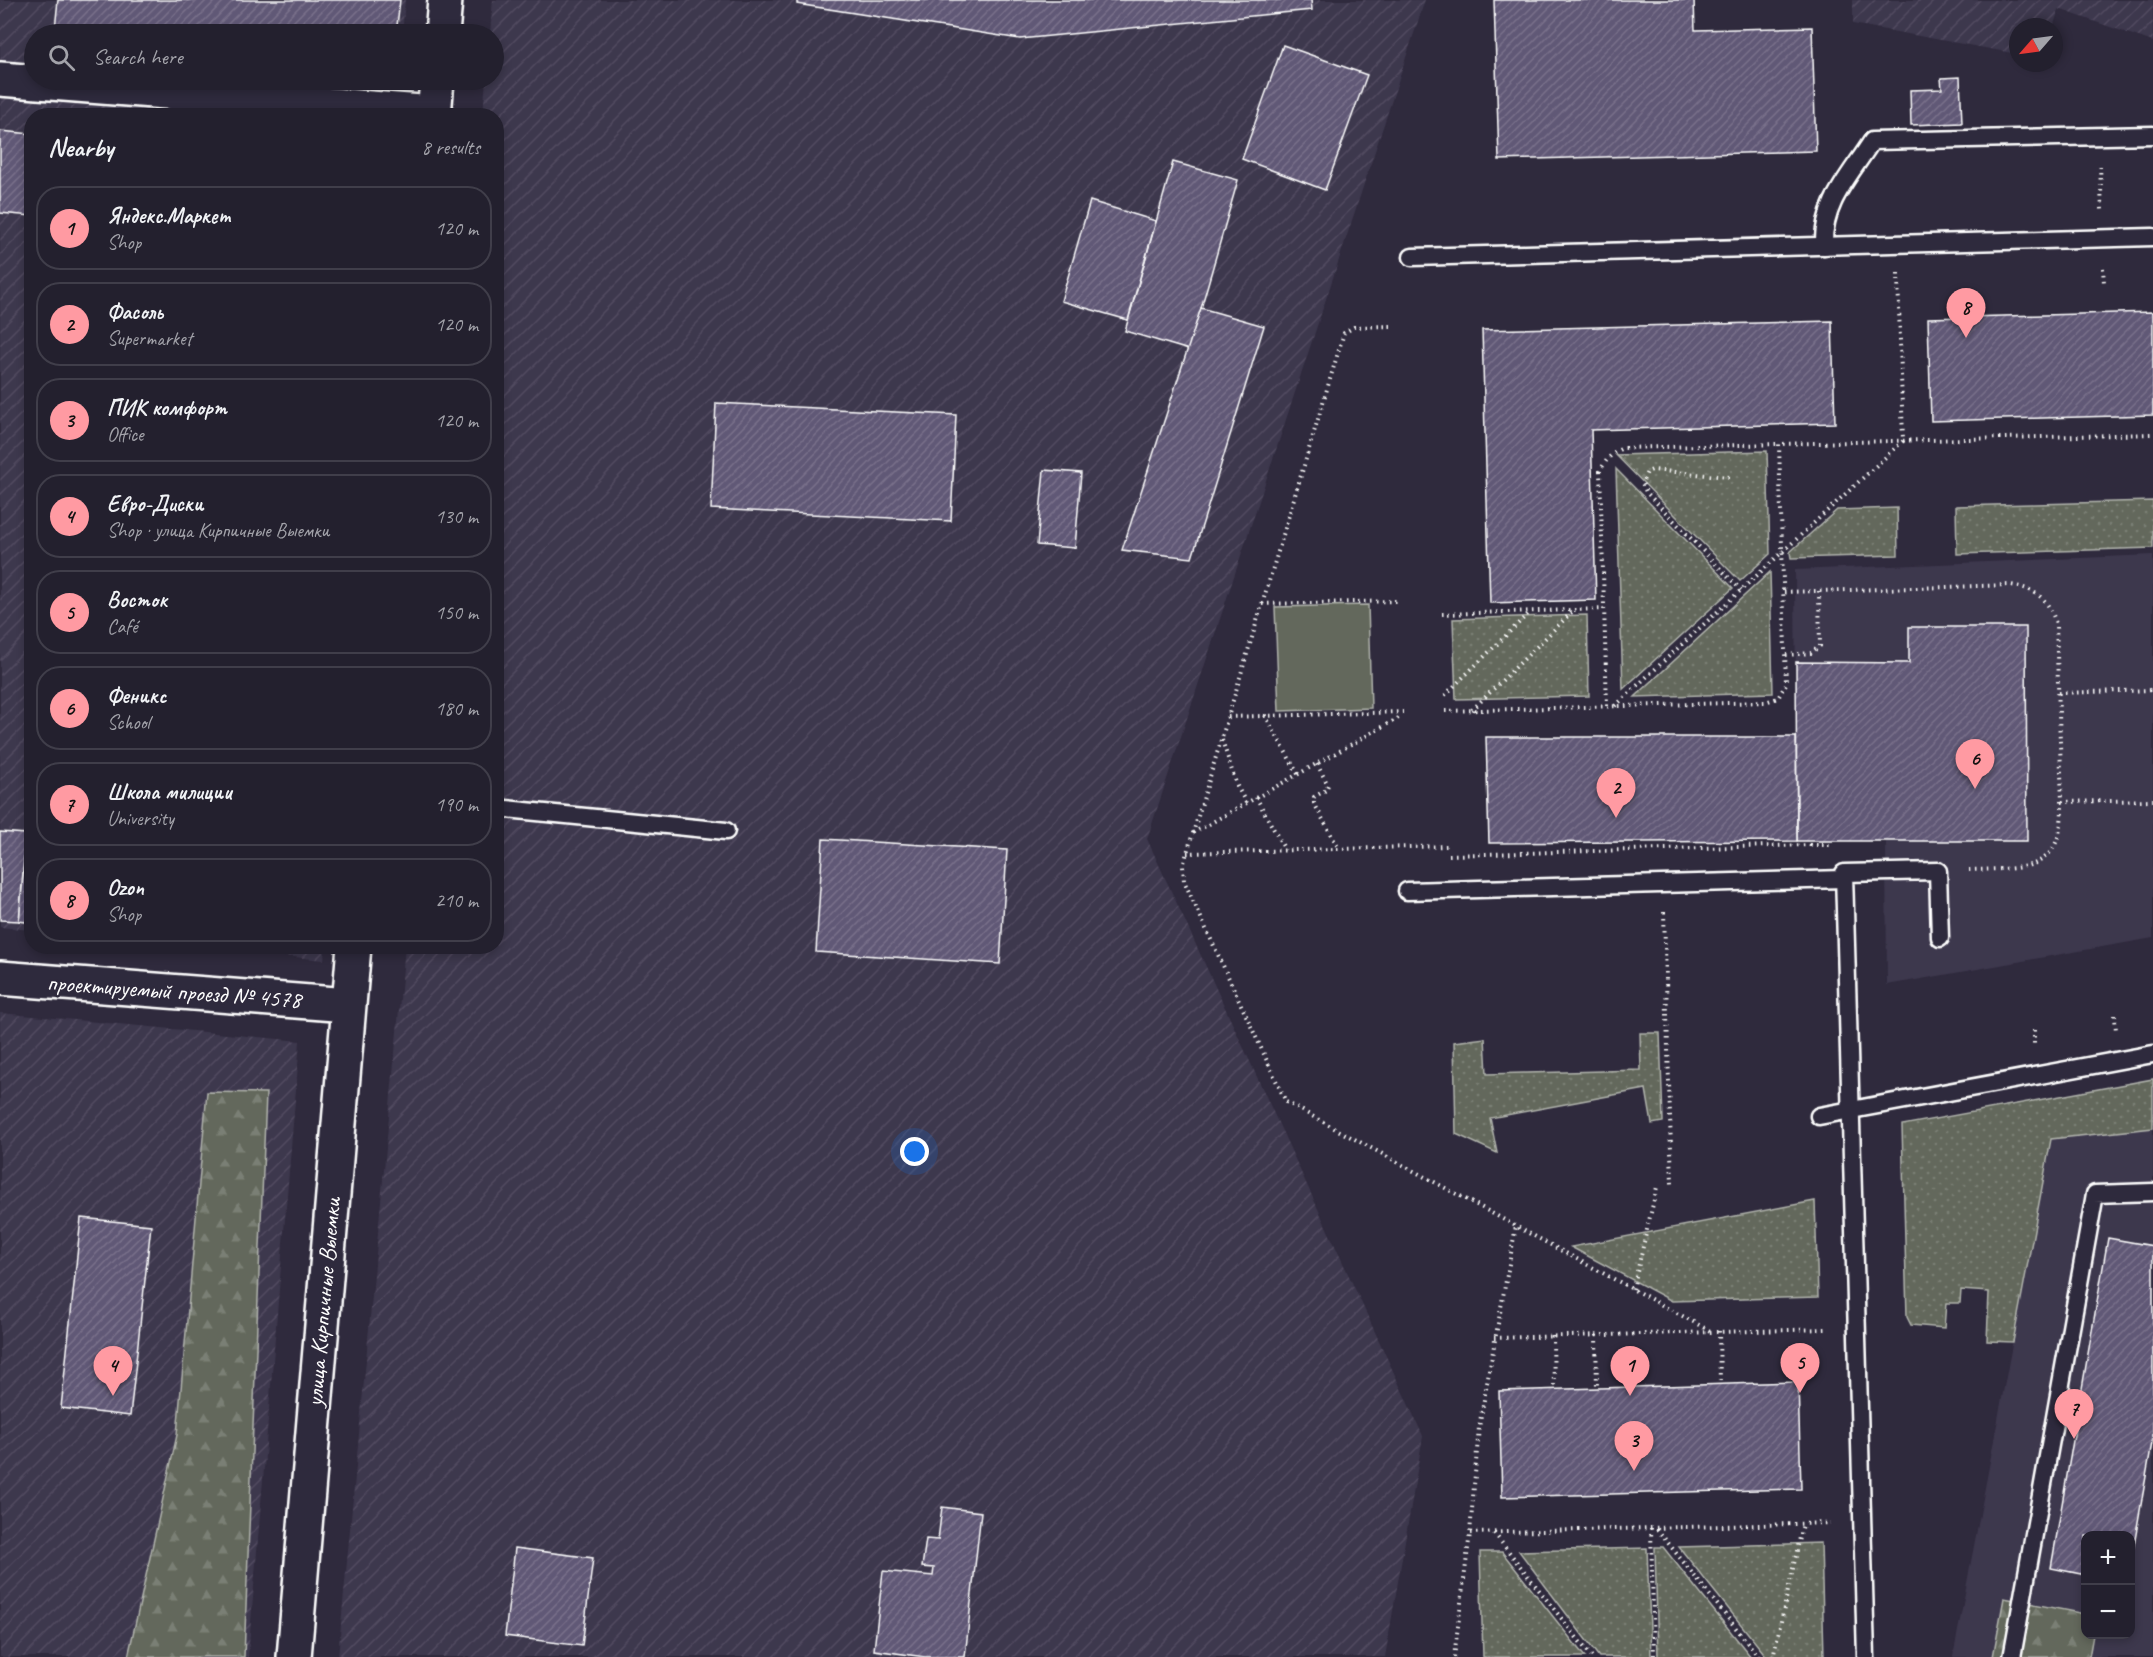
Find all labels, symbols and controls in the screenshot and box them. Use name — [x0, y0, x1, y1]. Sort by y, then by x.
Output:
north arrow — [2009, 18, 2063, 72]
search box — [24, 24, 504, 90]
icon: search — [45, 41, 78, 74]
text: Search here — [93, 43, 183, 71]
text: Nearby — [48, 131, 113, 164]
text: 8 results — [421, 135, 480, 160]
text: Яндекс.Маркет — [107, 202, 231, 230]
text: 1 — [65, 216, 74, 241]
text: 120 m — [435, 216, 478, 241]
text: Shop — [107, 230, 141, 255]
pin: 8 — [1946, 288, 1986, 338]
text: Фасоль — [107, 298, 163, 326]
text: 2 — [65, 312, 74, 337]
text: 120 m — [435, 312, 478, 337]
text: Supermarket — [107, 326, 192, 351]
text: ПИК комфорт — [107, 394, 227, 422]
text: 3 — [65, 408, 74, 433]
text: 120 m — [435, 408, 478, 433]
text: Office — [107, 422, 144, 447]
text: Евро-Диски — [107, 490, 203, 518]
text: 4 — [65, 504, 74, 529]
text: 130 m — [435, 504, 478, 529]
text: Shop · улица Кирпичные Выемки — [107, 518, 329, 543]
text: Восток — [107, 586, 167, 614]
text: 5 — [65, 600, 74, 625]
text: 150 m — [435, 600, 478, 625]
text: Café — [107, 614, 138, 639]
text: Феникс — [107, 682, 167, 710]
text: 6 — [65, 696, 74, 721]
text: 180 m — [435, 696, 478, 721]
text: School — [107, 710, 150, 735]
pin: 6 — [1956, 740, 1994, 789]
pin: 2 — [1596, 768, 1636, 818]
text: Школа милиции — [107, 778, 232, 806]
text: 7 — [65, 792, 74, 817]
text: 190 m — [435, 792, 478, 817]
text: University — [107, 806, 174, 831]
text: Ozon — [107, 874, 144, 902]
text: 8 — [65, 888, 74, 913]
text: 210 m — [435, 888, 478, 913]
text: Shop — [107, 902, 141, 927]
street label: проектируемый проезд № 4578 — [46, 967, 304, 1015]
your location — [900, 1137, 929, 1166]
street label: улица Кирпичные Выемки — [299, 1195, 347, 1410]
pin: 5 — [1780, 1344, 1820, 1393]
pin: 4 — [94, 1346, 132, 1396]
pin: 1 — [1610, 1346, 1650, 1396]
pin: 7 — [2054, 1390, 2094, 1439]
pin: 3 — [1614, 1422, 1654, 1471]
map controls — [2081, 1531, 2135, 1639]
button: + — [2081, 1531, 2135, 1585]
button: − — [2081, 1585, 2135, 1639]

